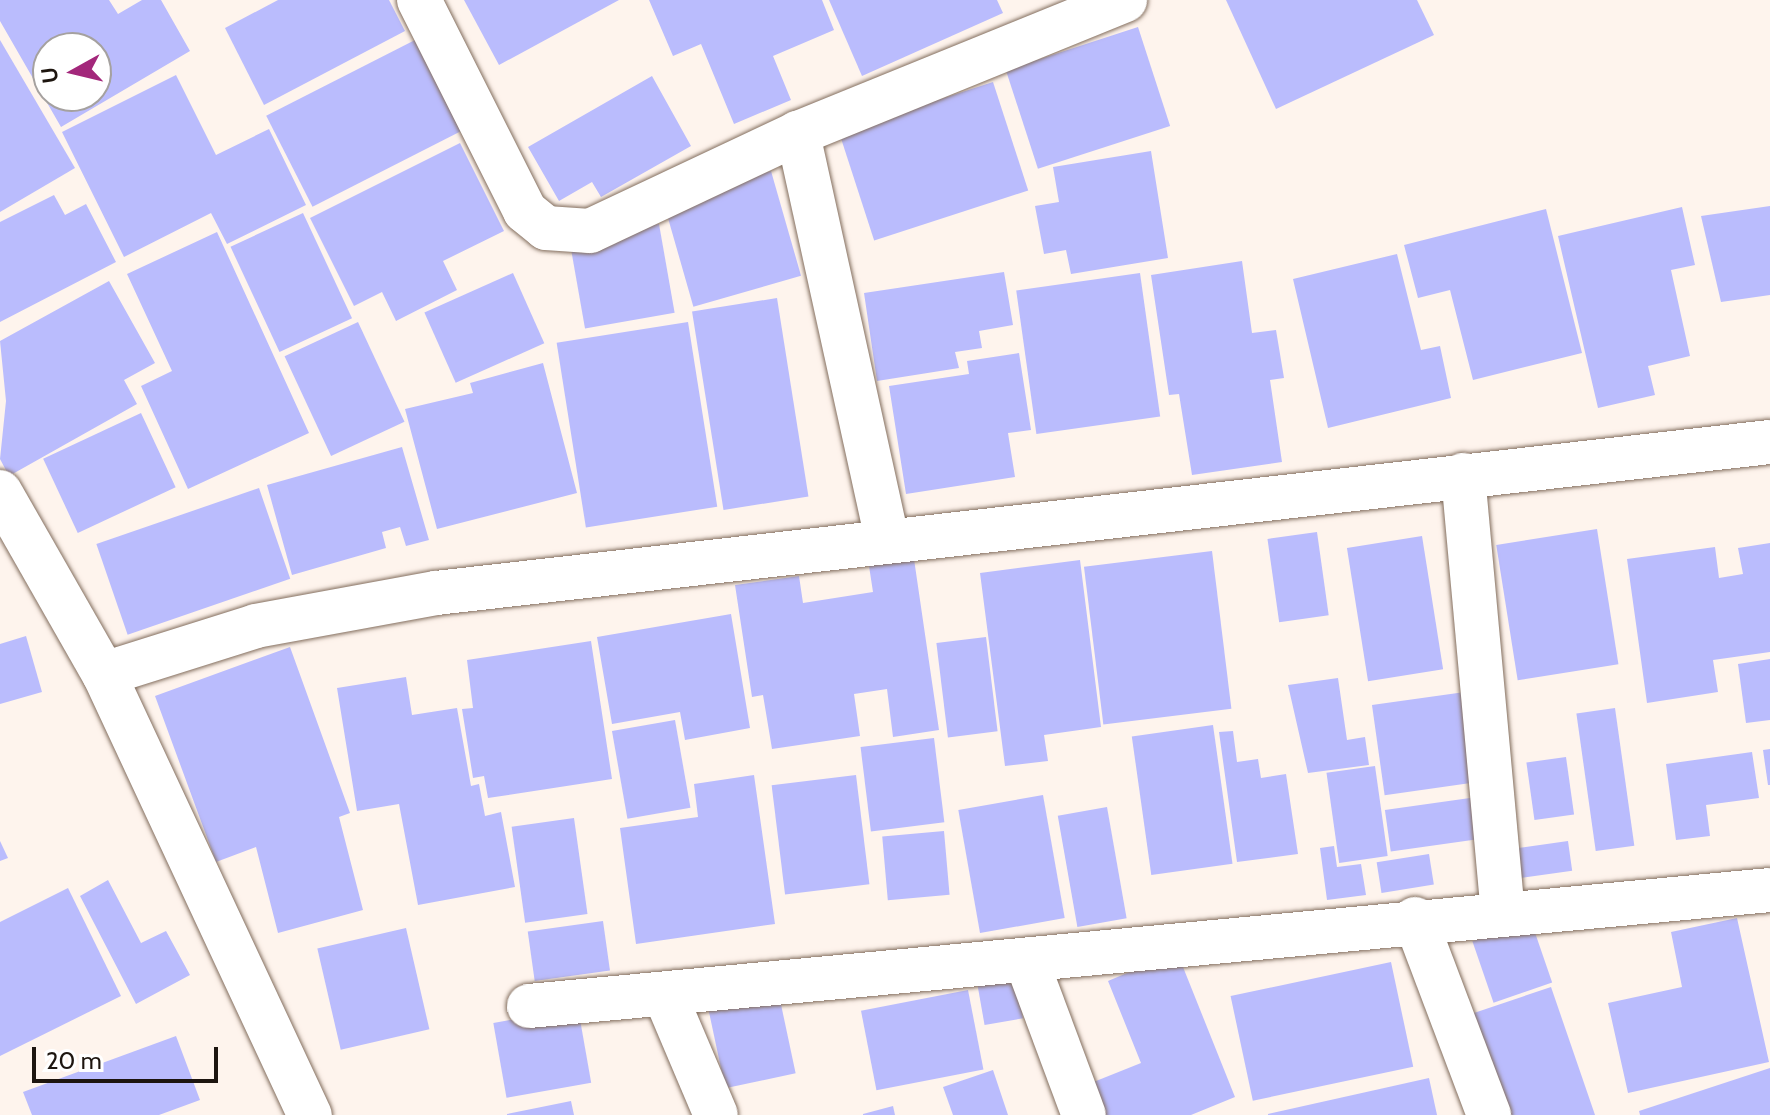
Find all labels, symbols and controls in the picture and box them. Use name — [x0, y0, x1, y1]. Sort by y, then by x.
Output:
north arrow — [32, 32, 112, 112]
text: U — [35, 65, 64, 85]
scale bar — [36, 1031, 222, 1081]
text: 20 m — [46, 1046, 102, 1075]

